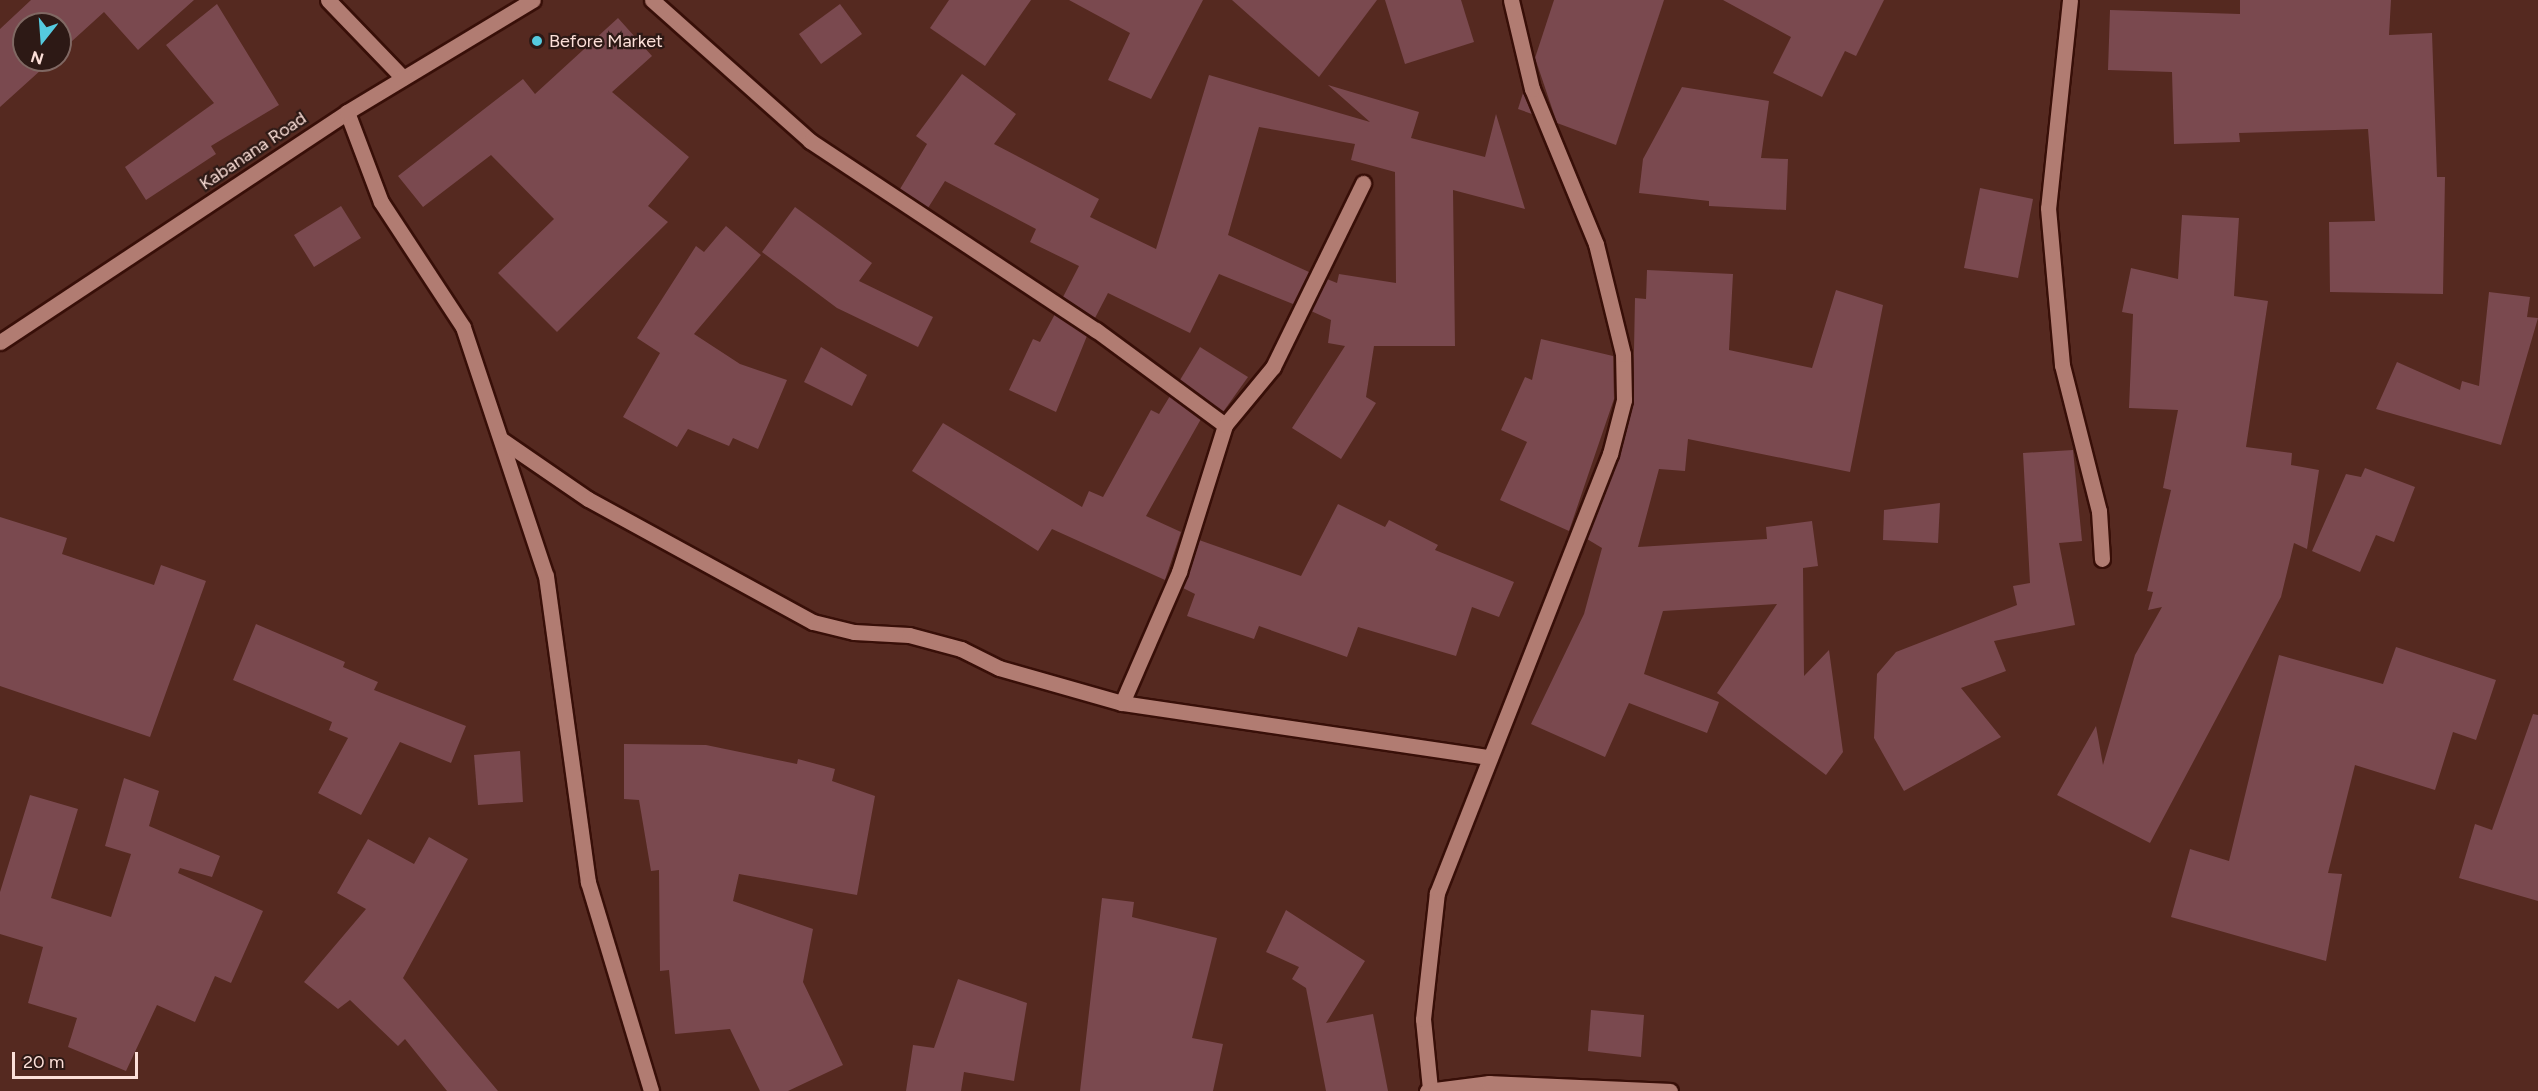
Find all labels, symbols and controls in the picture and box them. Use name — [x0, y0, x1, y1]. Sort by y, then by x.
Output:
north arrow — [12, 12, 72, 72]
place label: Before Market — [549, 30, 663, 52]
marker: Before Market — [530, 34, 544, 48]
text: N — [28, 47, 46, 69]
street label: Kabanana Road — [196, 107, 310, 195]
scale bar — [15, 1040, 141, 1078]
text: 20 m — [23, 1051, 64, 1073]

